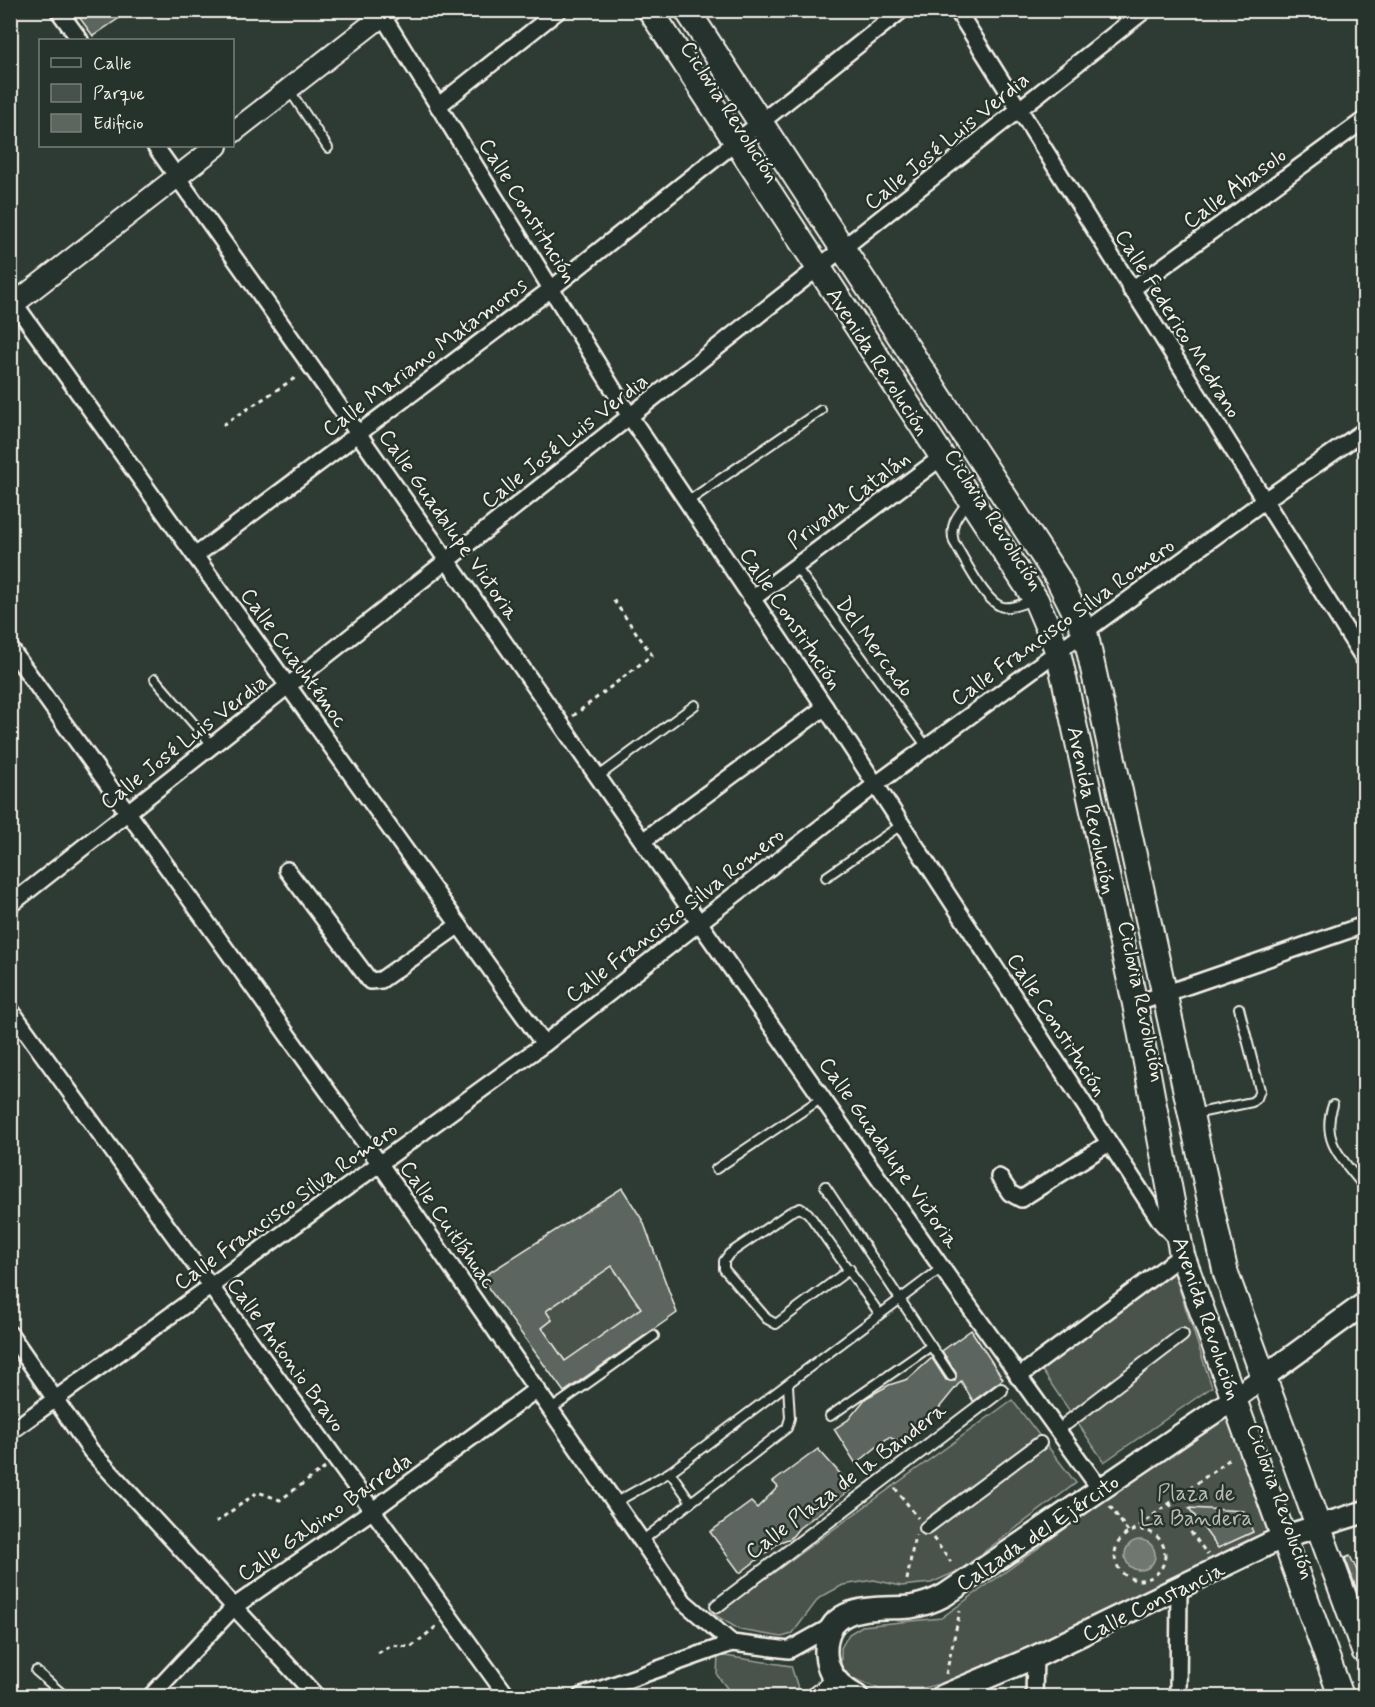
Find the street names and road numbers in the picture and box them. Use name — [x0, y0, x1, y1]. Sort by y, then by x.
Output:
street label: Ciclovia Revolución — [673, 36, 786, 188]
street label: Calle José Luis Verdia — [859, 66, 1036, 217]
street label: Calle Constitución — [472, 133, 583, 289]
street label: Calle Abasolo — [1178, 142, 1292, 236]
street label: Calle Federico Medrano — [1108, 224, 1247, 424]
street label: Calle Mariano Matamoros — [317, 271, 533, 444]
street label: Avenida Revolución — [819, 283, 936, 442]
street label: Calle José Luis Verdia — [476, 368, 655, 516]
street label: Calle Guadalupe Victoria — [372, 424, 526, 627]
street label: Ciclovia Revolución — [937, 444, 1050, 596]
street label: Privada Catalán — [782, 445, 916, 556]
street label: Calle Francisco Silva Romero — [946, 532, 1181, 713]
street label: Calle Constitución — [732, 543, 848, 696]
street label: Calle Cuauhtémoc — [233, 583, 354, 734]
street label: Del Mercado — [829, 591, 920, 703]
street label: Calle José Luis Verdia — [95, 669, 274, 817]
street label: Avenida Revolución — [1060, 724, 1123, 897]
street label: Calle Francisco Silva Romero — [560, 821, 790, 1010]
street label: Ciclovia Revolución — [1110, 918, 1172, 1084]
street label: Calle Constitución — [999, 948, 1113, 1102]
street label: Calle Guadalupe Victoria — [812, 1052, 966, 1255]
street label: Calle Francisco Silva Romero — [169, 1116, 404, 1297]
street label: Calle Cuitláhuac — [393, 1156, 502, 1295]
street label: Avenida Revolución — [1165, 1233, 1247, 1404]
street label: Calle Antonio Bravo — [220, 1272, 351, 1438]
street label: Calle Plaza de la Bandera — [740, 1396, 953, 1566]
street label: Ciclovia Revolución — [1239, 1420, 1321, 1583]
street label: Calle Gabino Barreda — [232, 1447, 418, 1589]
street label: Calzada del Ejército — [951, 1469, 1125, 1599]
street label: Calle Constancia — [1078, 1556, 1231, 1649]

